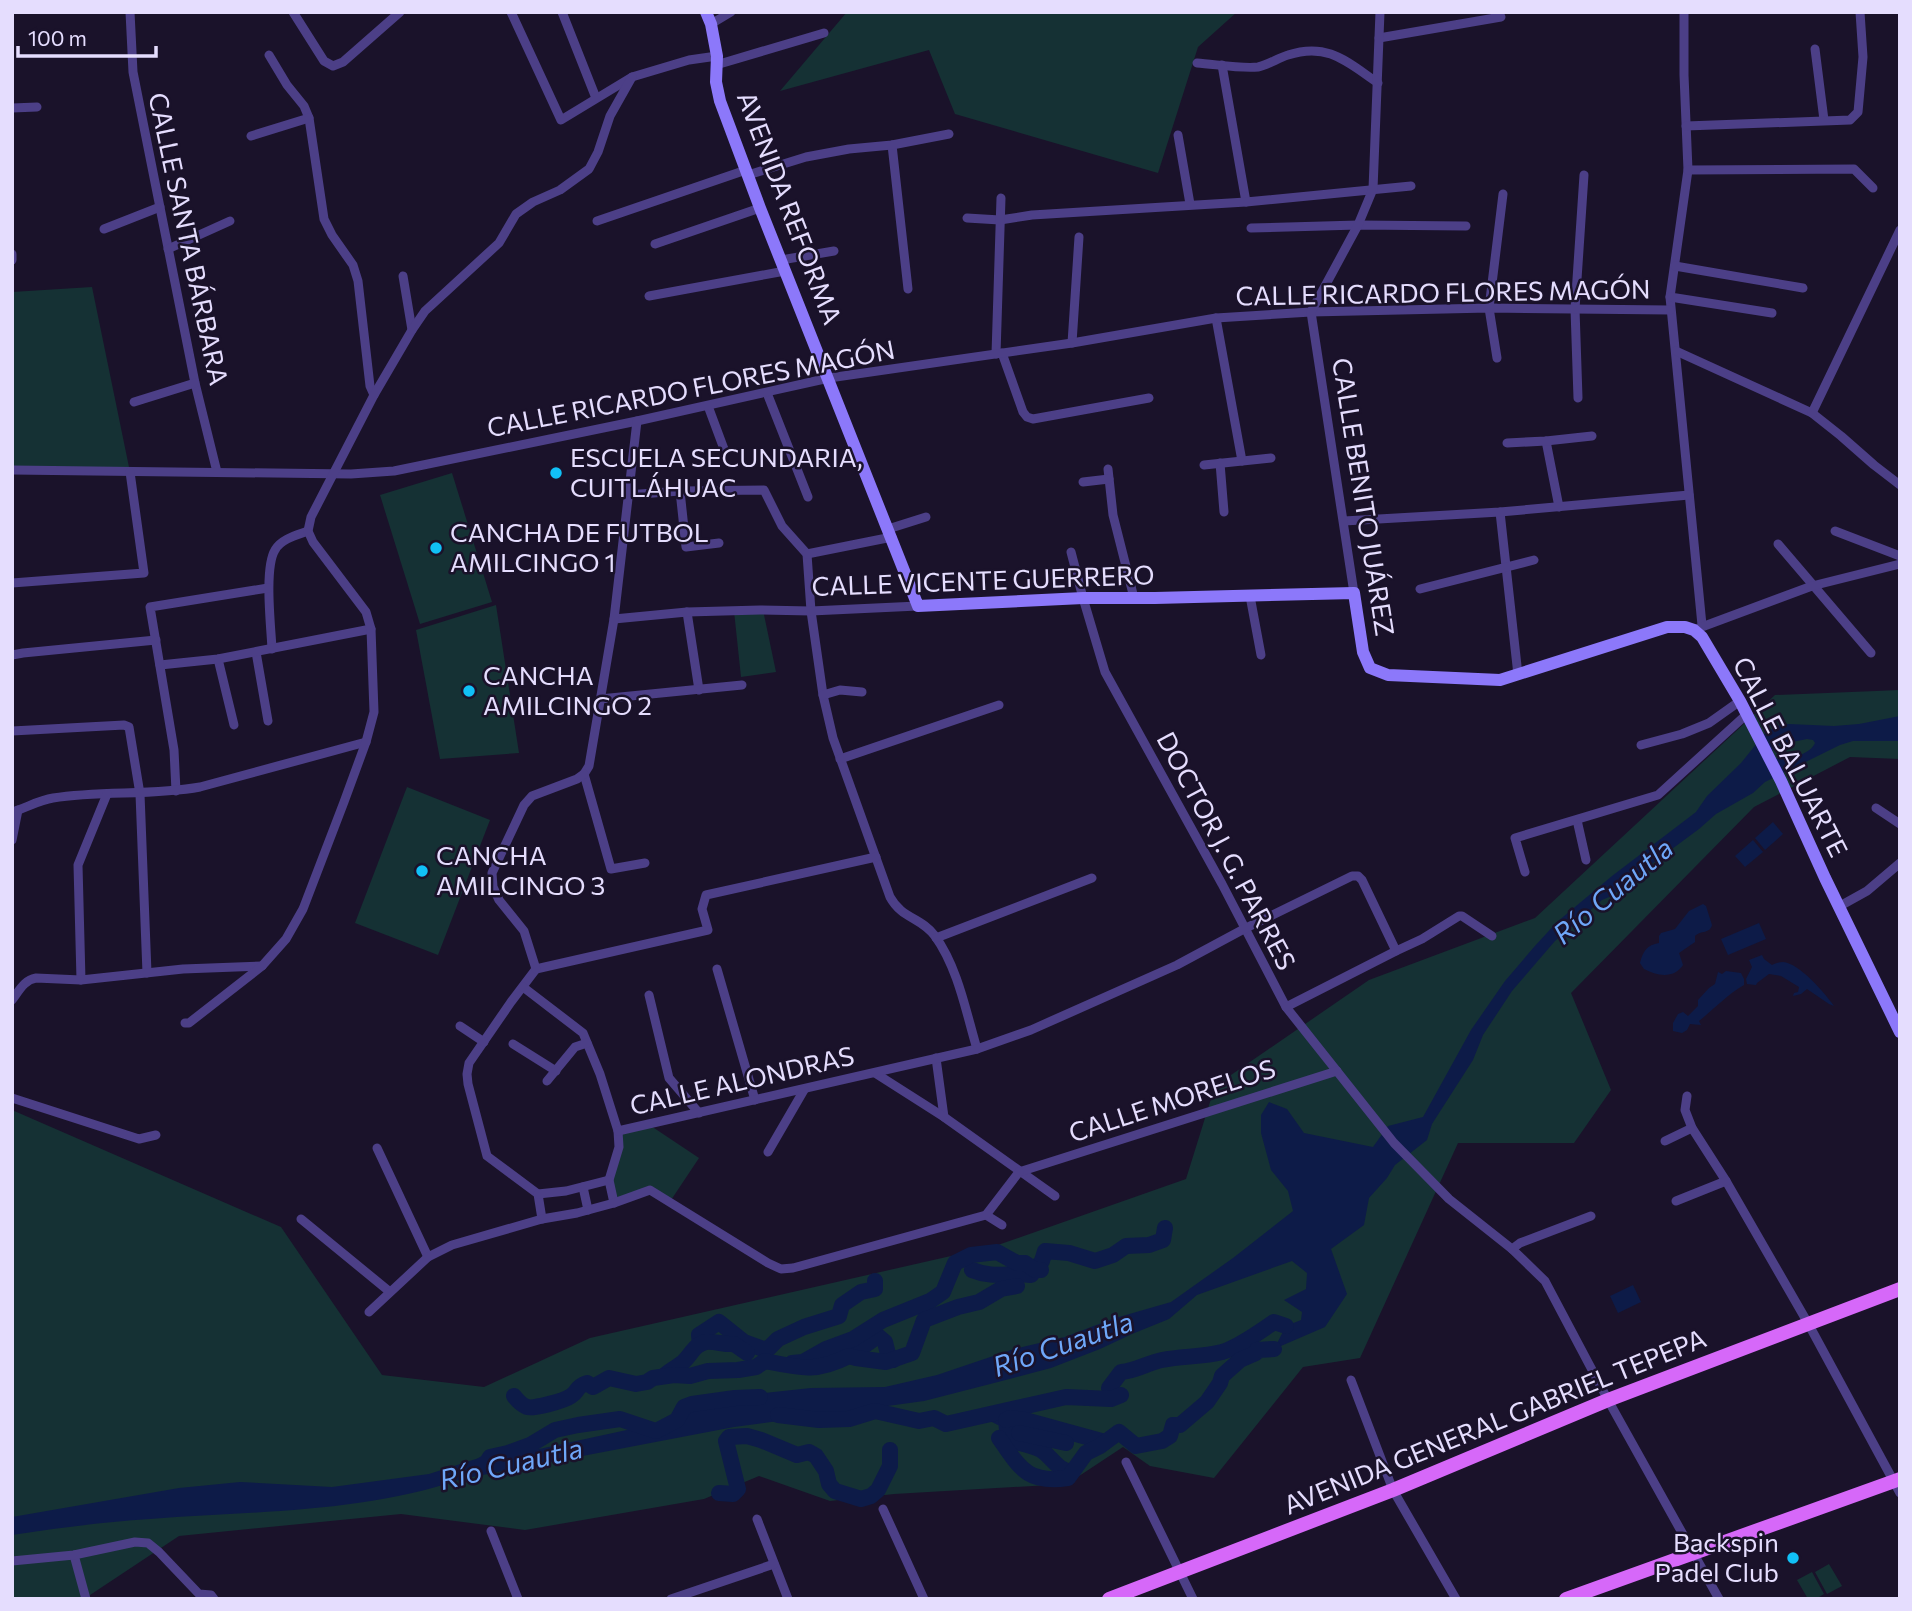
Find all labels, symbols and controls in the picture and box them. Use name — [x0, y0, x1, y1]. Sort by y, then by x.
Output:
scale bar — [18, 14, 156, 58]
text: 100 m — [28, 25, 87, 50]
street label: AVENIDA REFORMA — [732, 87, 849, 328]
street label: CALLE SANTA BÁRBARA — [143, 90, 236, 388]
street label: CALLE RICARDO FLORES MAGÓN — [1235, 272, 1651, 311]
street label: CALLE RICARDO FLORES MAGÓN — [484, 333, 897, 442]
street label: CALLE BENITO JUÁREZ — [1327, 356, 1402, 638]
place label: ESCUELA SECUNDARIA, CUITLÁHUAC — [570, 441, 863, 502]
marker: ESCUELA SECUNDARIA, CUITLÁHUAC — [548, 465, 564, 481]
place label: CANCHA DE FUTBOL AMILCINGO 1 — [450, 516, 709, 577]
marker: CANCHA DE FUTBOL AMILCINGO 1 — [428, 540, 444, 556]
street label: CALLE VICENTE GUERRERO — [811, 558, 1155, 601]
street label: CALLE BALUARTE — [1728, 651, 1855, 862]
place label: CANCHA AMILCINGO 2 — [483, 659, 652, 720]
marker: CANCHA AMILCINGO 2 — [461, 683, 477, 699]
street label: DOCTOR J. G. PARRES — [1151, 726, 1303, 975]
water label: Río Cuautla — [1545, 830, 1679, 950]
place label: CANCHA AMILCINGO 3 — [436, 839, 605, 900]
marker: CANCHA AMILCINGO 3 — [414, 863, 430, 879]
street label: CALLE ALONDRAS — [627, 1039, 857, 1120]
street label: CALLE MORELOS — [1064, 1052, 1279, 1148]
water label: Río Cuautla — [988, 1303, 1137, 1383]
street label: AVENIDA GENERAL GABRIEL TEPEPA — [1279, 1321, 1710, 1520]
water label: Río Cuautla — [436, 1430, 586, 1496]
place label: Backspin Padel Club — [1654, 1526, 1779, 1587]
marker: Backspin Padel Club — [1785, 1550, 1801, 1566]

